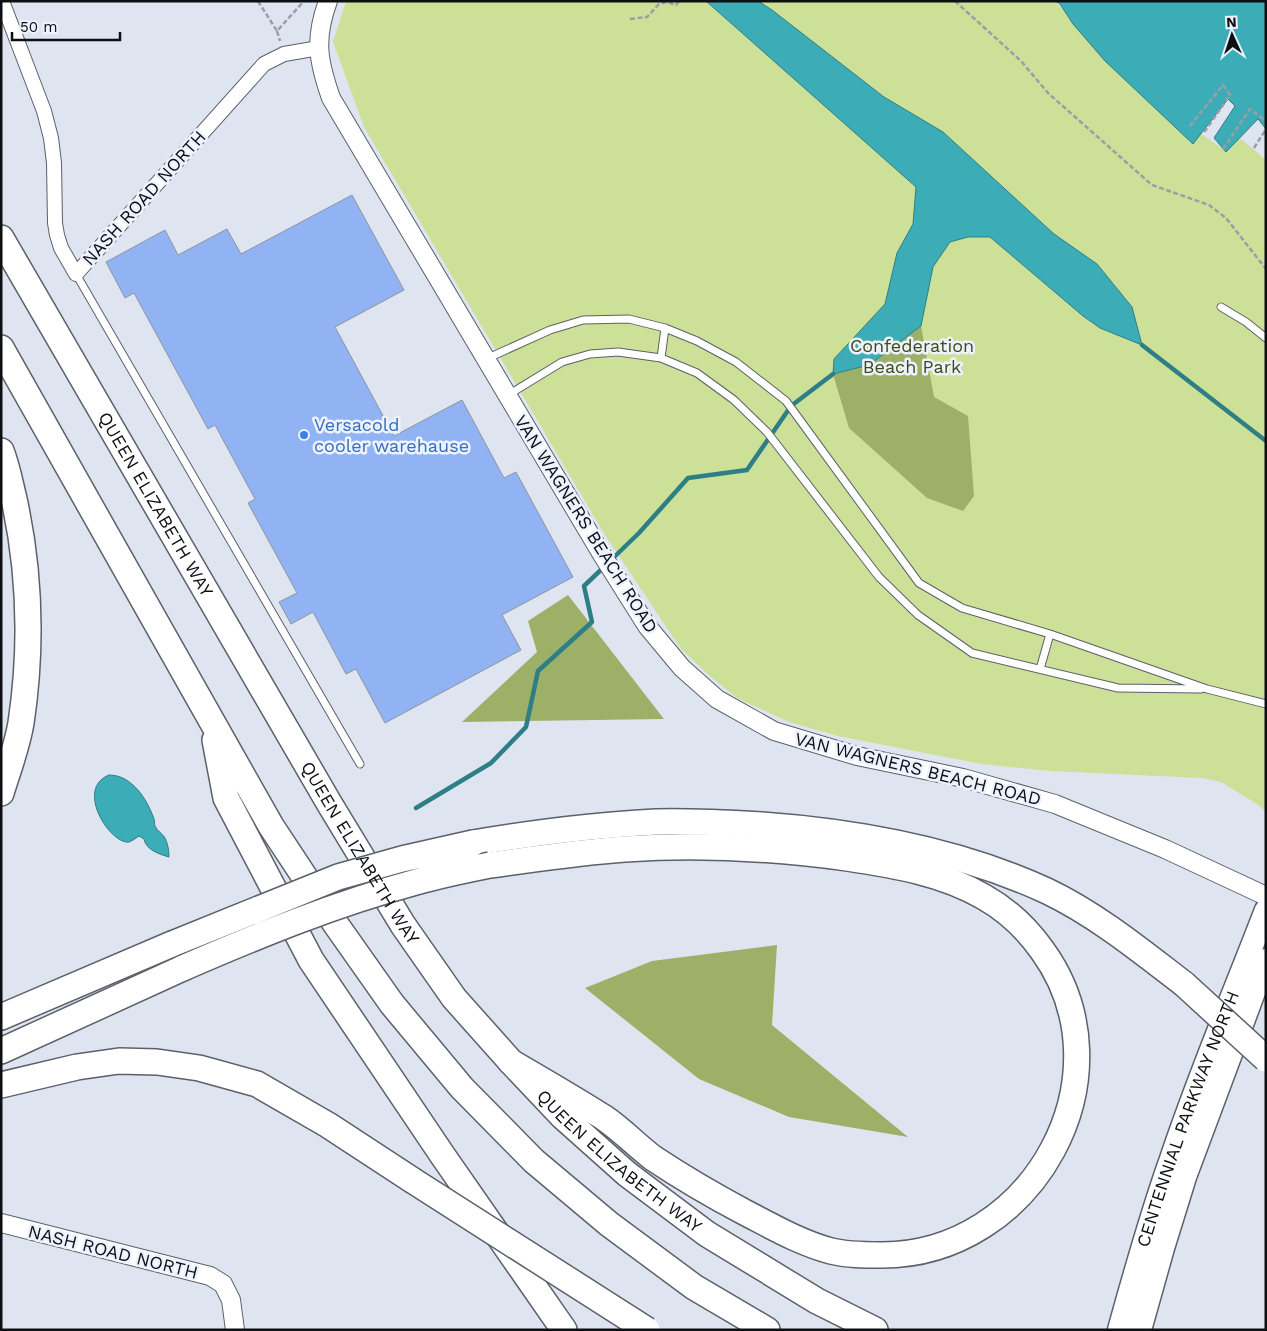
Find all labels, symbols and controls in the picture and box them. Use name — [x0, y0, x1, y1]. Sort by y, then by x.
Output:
scale bar — [12, 10, 120, 42]
north arrow — [1207, 10, 1257, 60]
text: N — [1226, 14, 1237, 30]
text: 50 m — [20, 18, 57, 36]
street label: NASH ROAD NORTH — [78, 126, 210, 269]
park label: Confederation Beach Park — [850, 335, 974, 377]
street label: QUEEN ELIZABETH WAY — [94, 408, 218, 601]
street label: VAN WAGNERS BEACH ROAD — [510, 411, 662, 637]
place label: Versacold cooler warehause — [314, 414, 469, 456]
marker: Versacold cooler warehause — [298, 429, 310, 441]
street label: VAN WAGNERS BEACH ROAD — [793, 728, 1043, 809]
street label: QUEEN ELIZABETH WAY — [297, 757, 424, 949]
street label: CENTENNIAL PARKWAY NORTH — [1132, 988, 1243, 1250]
street label: QUEEN ELIZABETH WAY — [533, 1085, 707, 1237]
street label: NASH ROAD NORTH — [26, 1220, 200, 1283]

